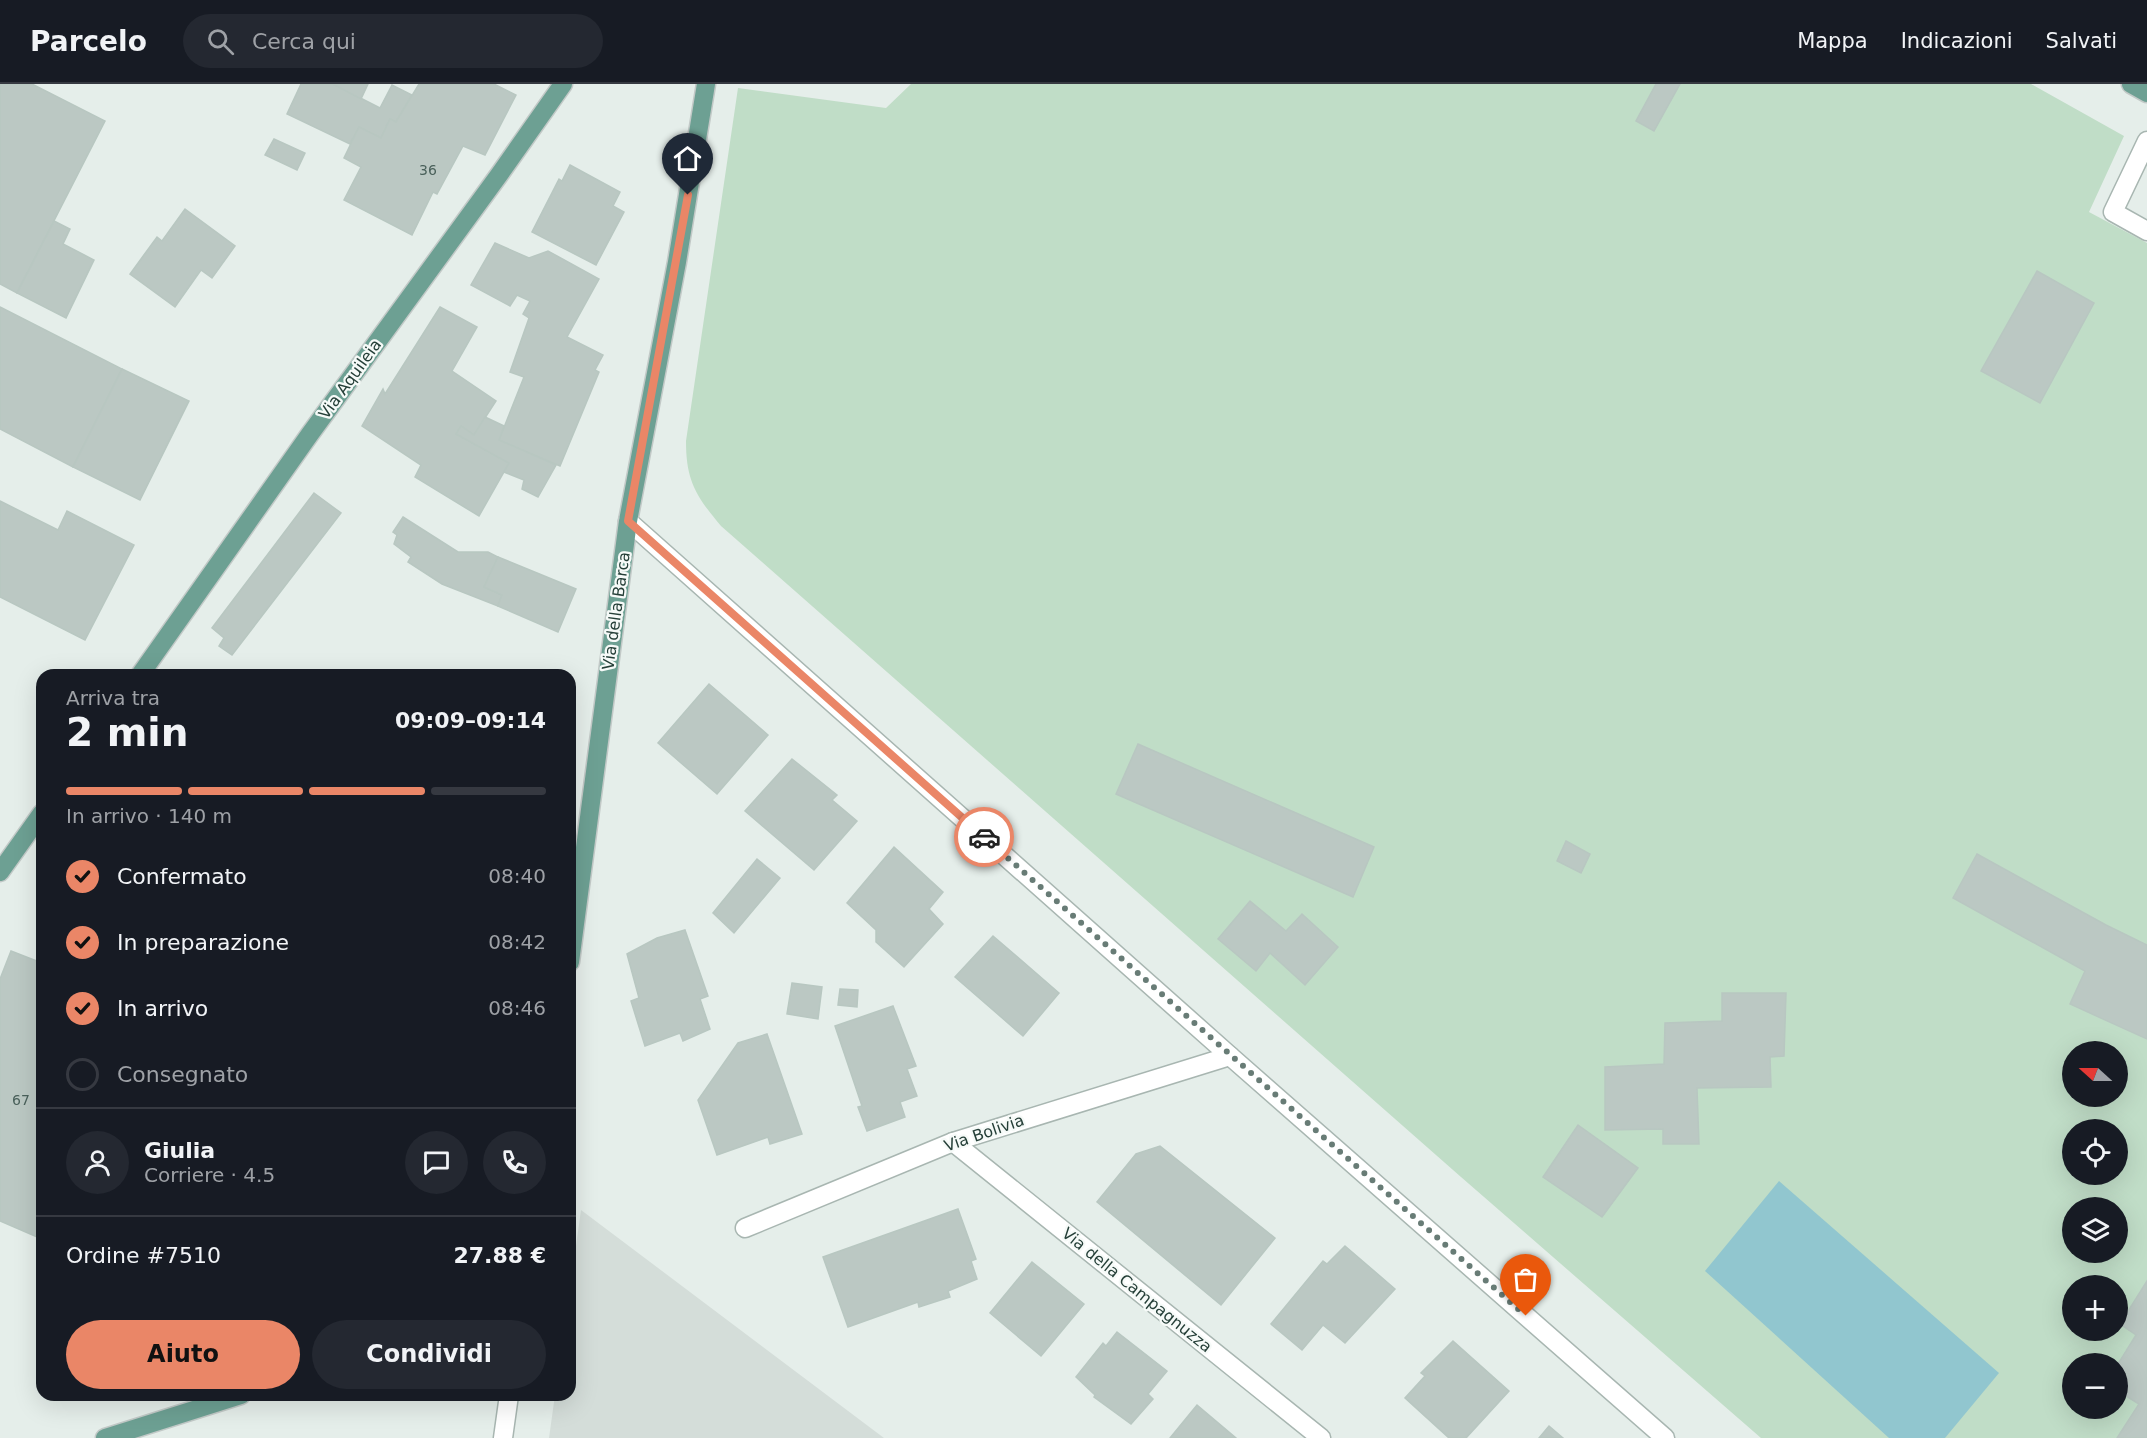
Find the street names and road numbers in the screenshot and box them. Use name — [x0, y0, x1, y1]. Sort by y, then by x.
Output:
street label: Via Aquileia — [315, 335, 385, 423]
street label: Via della Barca — [598, 551, 634, 671]
street label: Via Bolivia — [942, 1110, 1026, 1156]
street label: Via della Campagnuzza — [1058, 1224, 1216, 1356]

